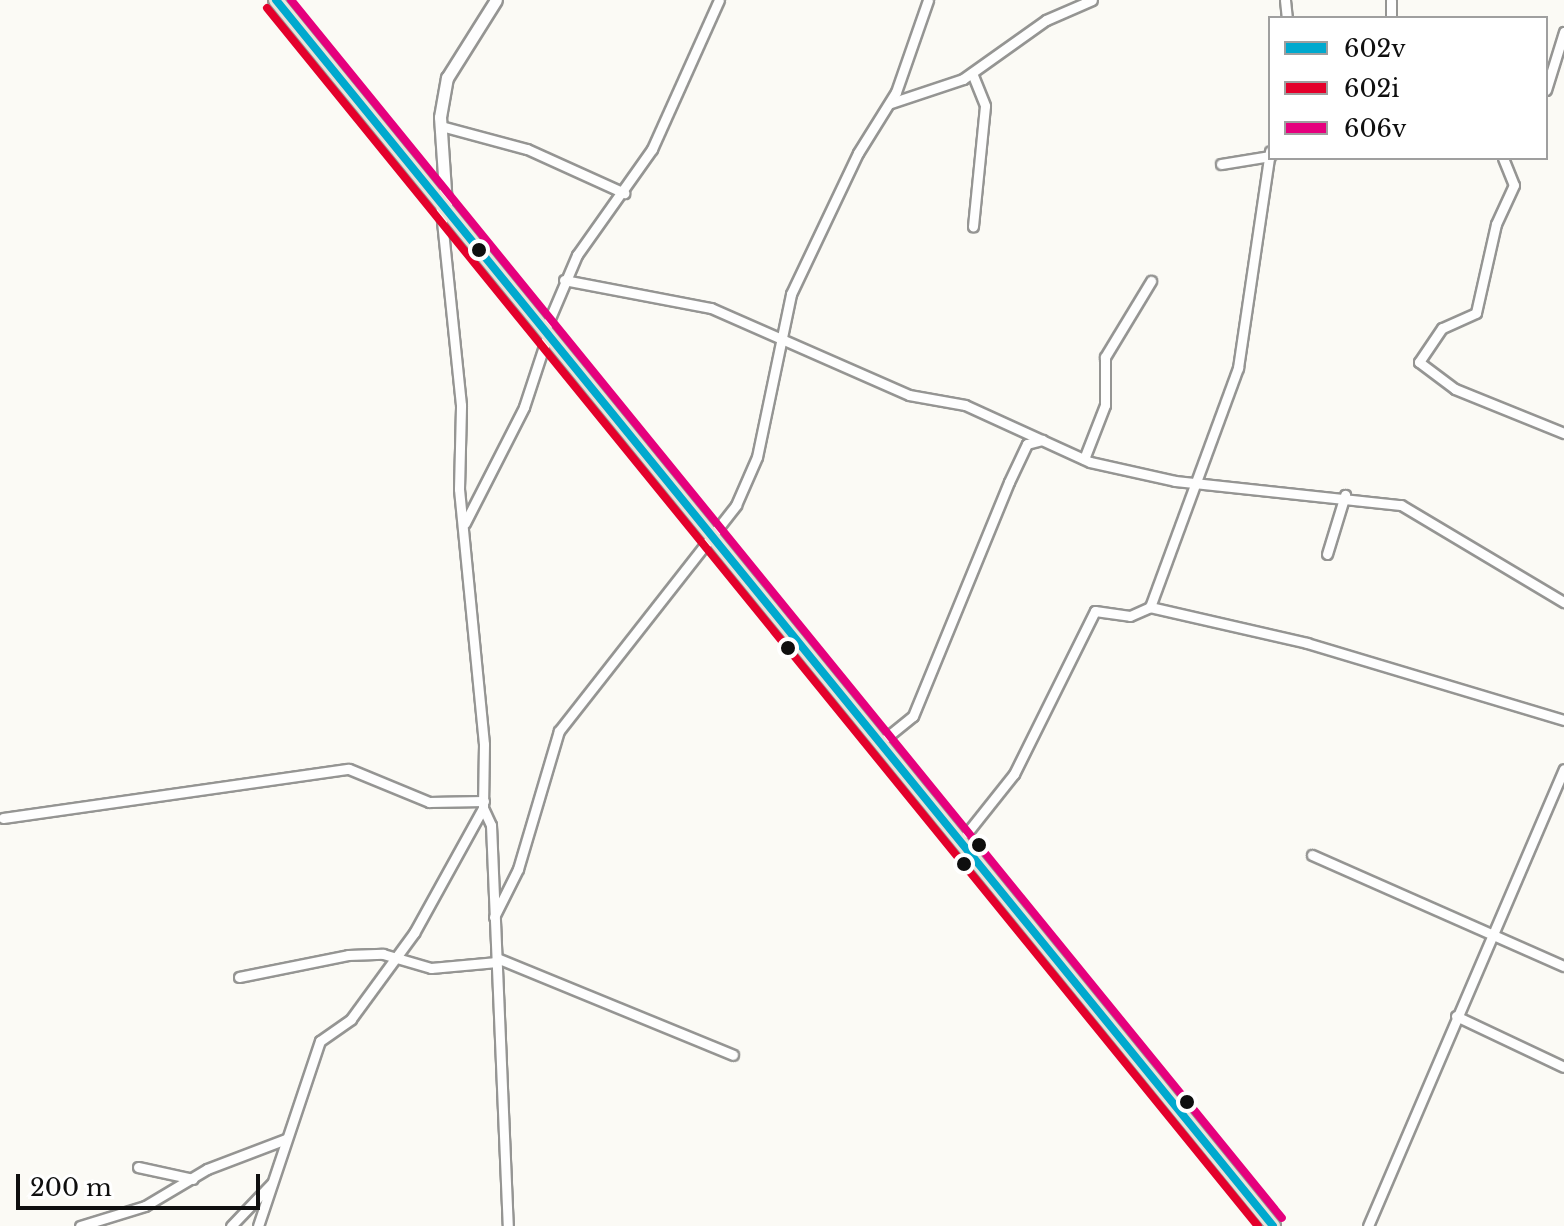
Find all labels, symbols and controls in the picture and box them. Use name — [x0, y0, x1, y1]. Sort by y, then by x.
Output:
legend — [1268, 16, 1548, 160]
text: 602v — [1344, 34, 1406, 63]
text: 602i — [1344, 74, 1400, 103]
text: 606v — [1344, 114, 1407, 143]
unlabelled marker — [471, 242, 487, 258]
unlabelled marker — [780, 640, 796, 656]
unlabelled marker — [971, 837, 987, 853]
unlabelled marker — [956, 856, 972, 872]
unlabelled marker — [1179, 1094, 1195, 1110]
scale bar — [20, 1158, 264, 1208]
text: 200 m — [30, 1173, 112, 1202]

